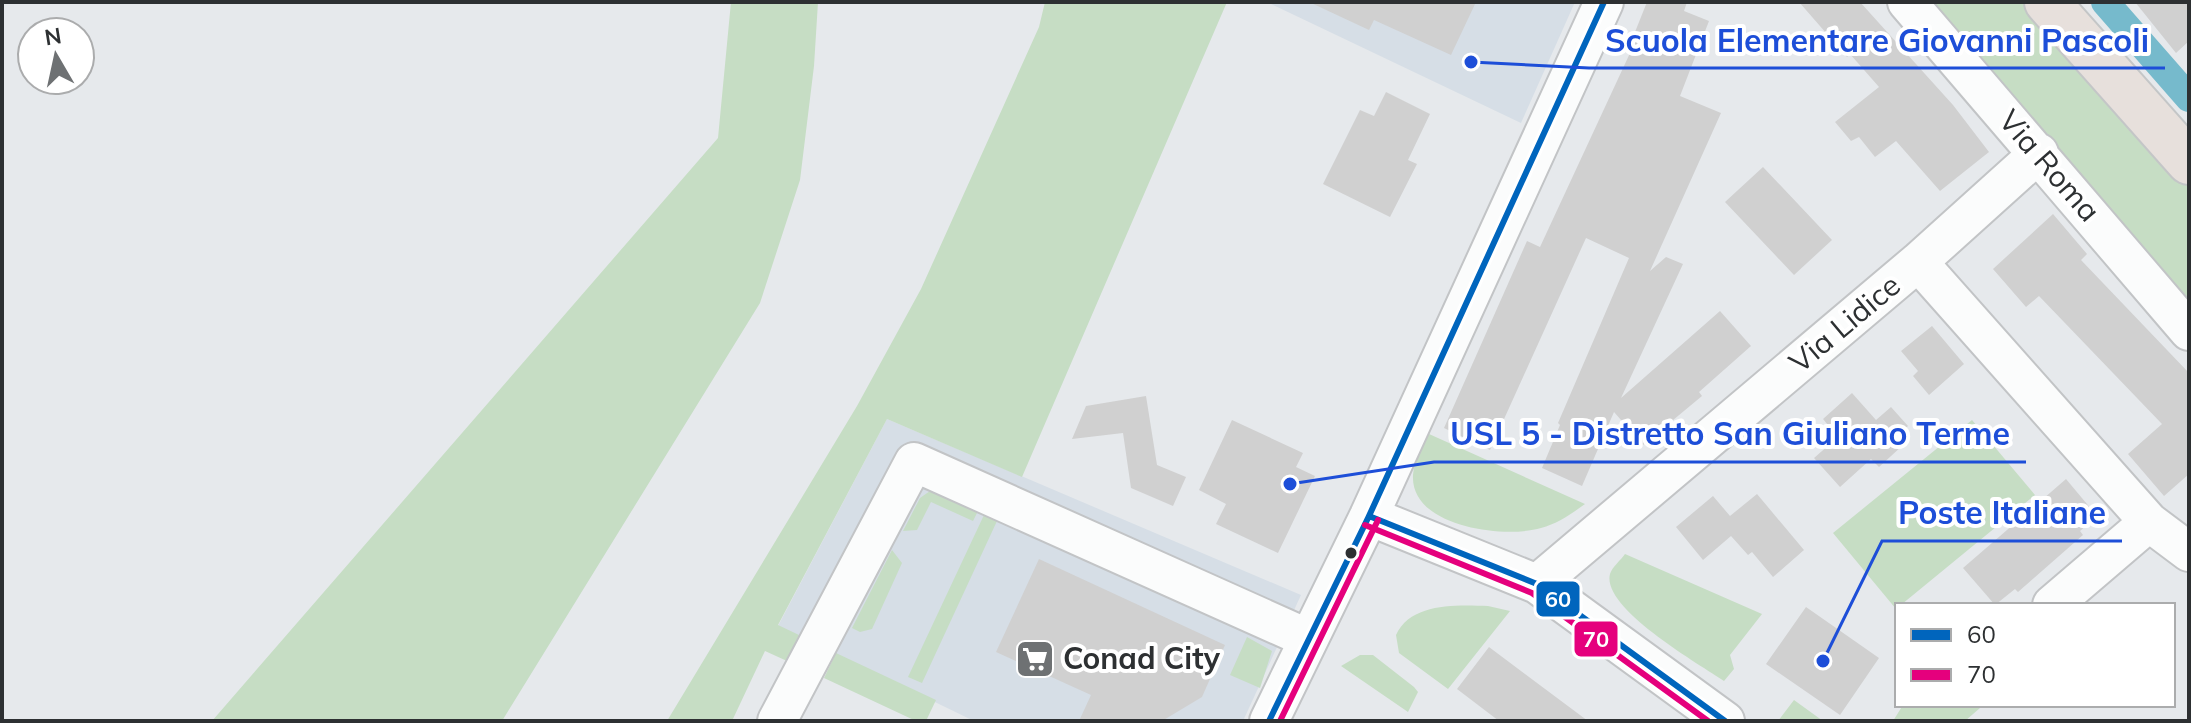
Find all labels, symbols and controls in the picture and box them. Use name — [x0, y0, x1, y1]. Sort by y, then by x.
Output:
callout: Scuola Elementare Giovanni Pascoli — [1589, 12, 2165, 68]
north arrow — [16, 16, 96, 96]
text: Scuola Elementare Giovanni Pascoli — [1605, 20, 2149, 60]
text: N — [42, 21, 63, 51]
street label: Via Roma — [1991, 102, 2109, 229]
street label: Via Lidice — [1781, 266, 1908, 381]
callout: USL 5 - Distretto San Giuliano Terme — [1434, 406, 2026, 462]
text: USL 5 - Distretto San Giuliano Terme — [1450, 413, 2010, 453]
callout: Poste Italiane — [1882, 485, 2122, 541]
text: Poste Italiane — [1898, 492, 2106, 532]
unlabelled marker — [1343, 545, 1359, 561]
line badge: 60 — [1535, 580, 1581, 618]
text: 60 — [1545, 585, 1571, 613]
legend — [1895, 603, 2175, 707]
text: 60 — [1967, 619, 1996, 649]
line badge: 70 — [1573, 620, 1619, 658]
text: 70 — [1583, 625, 1609, 653]
supermarket icon: Conad City — [1014, 638, 1056, 680]
place label: Conad City — [1063, 639, 1221, 677]
text: 70 — [1967, 659, 1996, 689]

